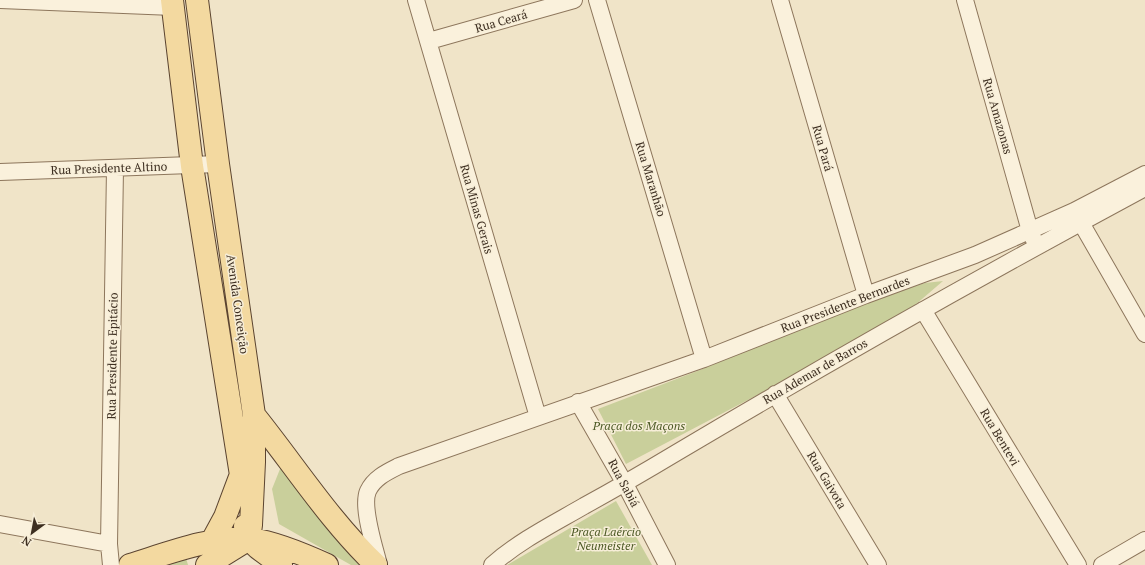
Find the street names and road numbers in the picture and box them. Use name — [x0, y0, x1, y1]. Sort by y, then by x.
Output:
street label: Rua Ceará — [473, 6, 529, 36]
street label: Rua Amazonas — [980, 76, 1016, 156]
street label: Rua Pará — [809, 123, 837, 173]
street label: Rua Maranhão — [632, 140, 670, 219]
street label: Rua Presidente Altino — [50, 158, 168, 178]
street label: Rua Minas Gerais — [457, 162, 497, 256]
street label: Avenida Conceição — [224, 253, 252, 355]
street label: Rua Presidente Bernardes — [778, 272, 912, 336]
street label: Rua Presidente Epitácio — [103, 292, 121, 420]
street label: Rua Ademar de Barros — [760, 335, 870, 407]
street label: Rua Bentevi — [977, 406, 1023, 469]
street label: Rua Gaivota — [804, 449, 850, 511]
street label: Rua Sabiá — [605, 456, 643, 510]

